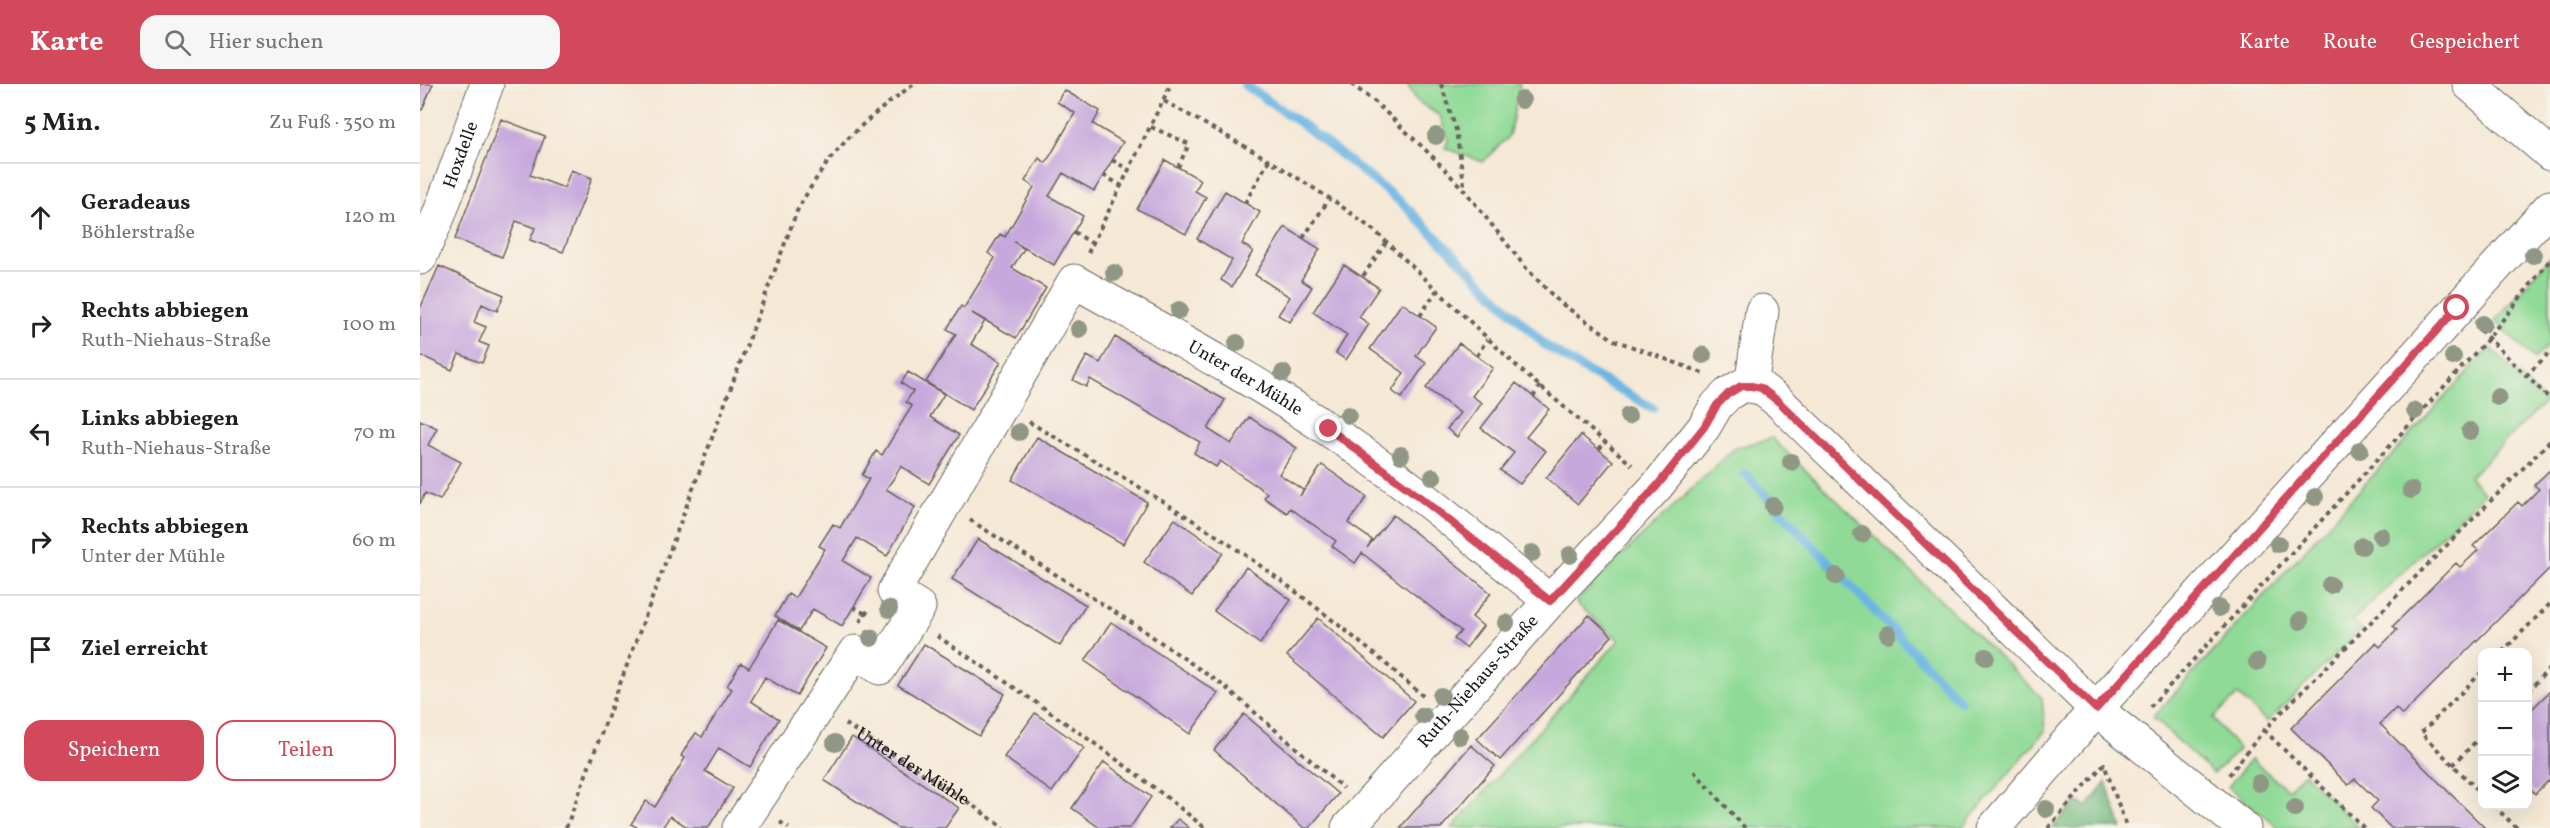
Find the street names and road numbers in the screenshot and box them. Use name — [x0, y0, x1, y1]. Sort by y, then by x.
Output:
street label: Hoxdelle — [437, 118, 485, 192]
street label: Unter der Mühle — [1183, 334, 1308, 422]
street label: Ruth-Niehaus-Straße — [1412, 609, 1545, 754]
street label: Unter der Mühle — [851, 721, 975, 812]

